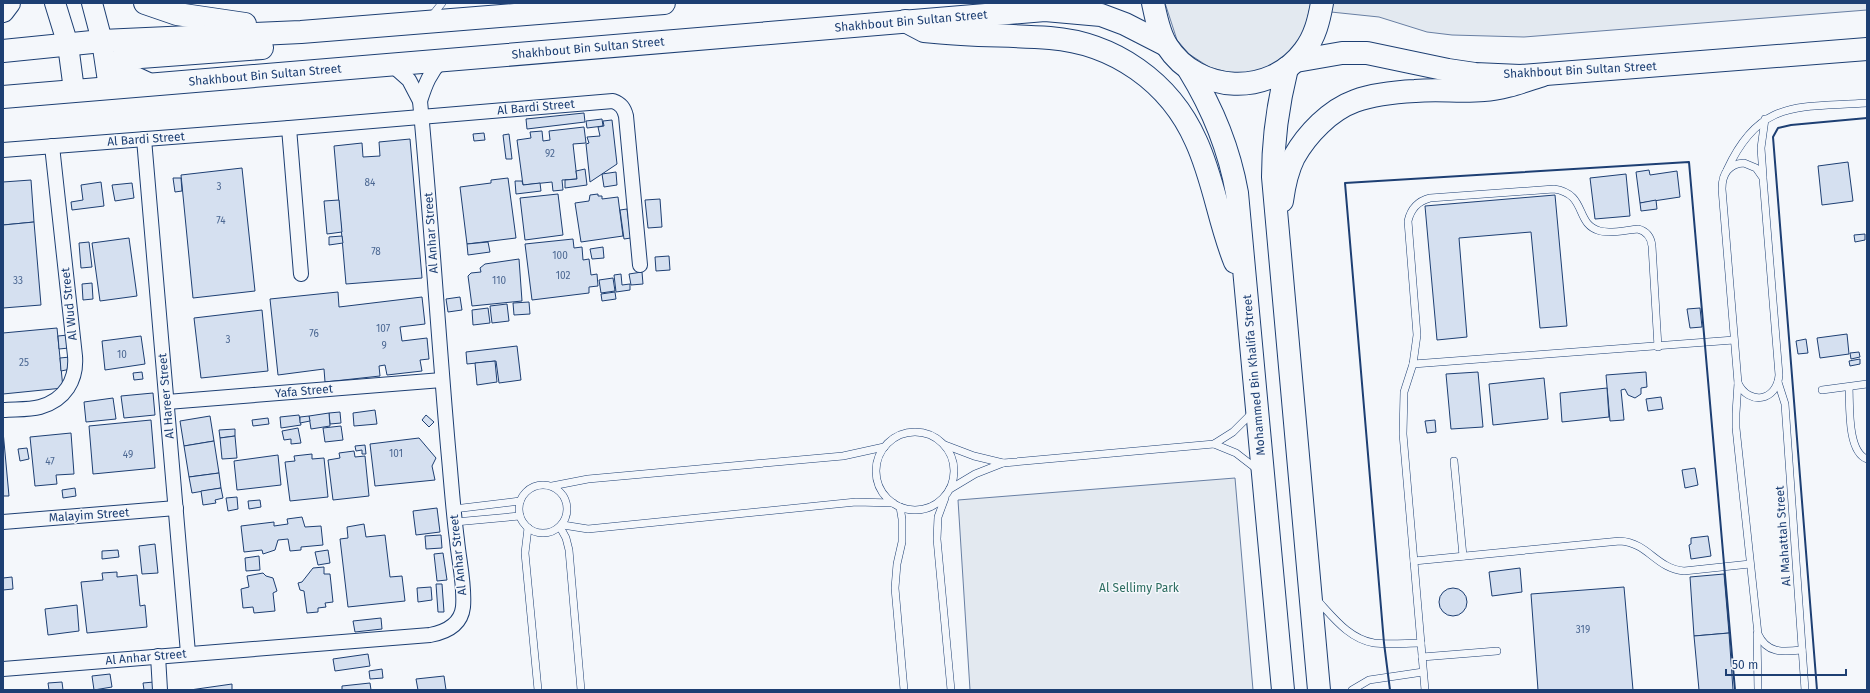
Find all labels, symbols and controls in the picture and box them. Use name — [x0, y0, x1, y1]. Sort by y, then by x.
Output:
street label: Shakhbout Bin Sultan Street — [834, 7, 989, 35]
street label: Shakhbout Bin Sultan Street — [511, 34, 666, 62]
street label: Shakhbout Bin Sultan Street — [1503, 59, 1658, 81]
street label: Shakhbout Bin Sultan Street — [188, 61, 343, 89]
street label: Al Bardi Street — [497, 97, 576, 117]
street label: Al Bardi Street — [107, 129, 186, 149]
house number: 92 — [545, 148, 555, 160]
house number: 84 — [365, 177, 376, 189]
house number: 3 — [217, 181, 222, 193]
street label: Al Anhar Street — [421, 191, 441, 274]
house number: 74 — [216, 215, 226, 227]
house number: 78 — [371, 246, 381, 258]
house number: 100 — [552, 250, 568, 262]
street label: Al Wud Street — [58, 266, 80, 341]
house number: 102 — [556, 270, 570, 282]
house number: 33 — [13, 275, 23, 287]
house number: 110 — [492, 275, 506, 287]
street label: Mohammed Bin Khalifa Street — [1240, 293, 1268, 456]
house number: 107 — [376, 323, 391, 335]
house number: 76 — [309, 328, 319, 340]
house number: 3 — [226, 334, 231, 346]
house number: 9 — [381, 340, 387, 352]
house number: 10 — [117, 349, 127, 361]
street label: Al Hareer Street — [155, 352, 177, 439]
house number: 25 — [19, 357, 29, 369]
street label: Yafa Street — [274, 381, 334, 401]
house number: 101 — [389, 448, 403, 460]
house number: 49 — [123, 449, 133, 461]
house number: 47 — [45, 456, 55, 468]
street label: Al Mahattah Street — [1772, 485, 1794, 587]
street label: Malayim Street — [48, 505, 130, 525]
street label: Al Anhar Street — [447, 513, 469, 596]
park label: Al Sellimy Park — [1099, 581, 1180, 595]
house number: 319 — [1576, 624, 1590, 636]
street label: Al Anhar Street — [105, 646, 188, 668]
scale bar — [1726, 651, 1846, 677]
text: 50 m — [1732, 658, 1758, 672]

